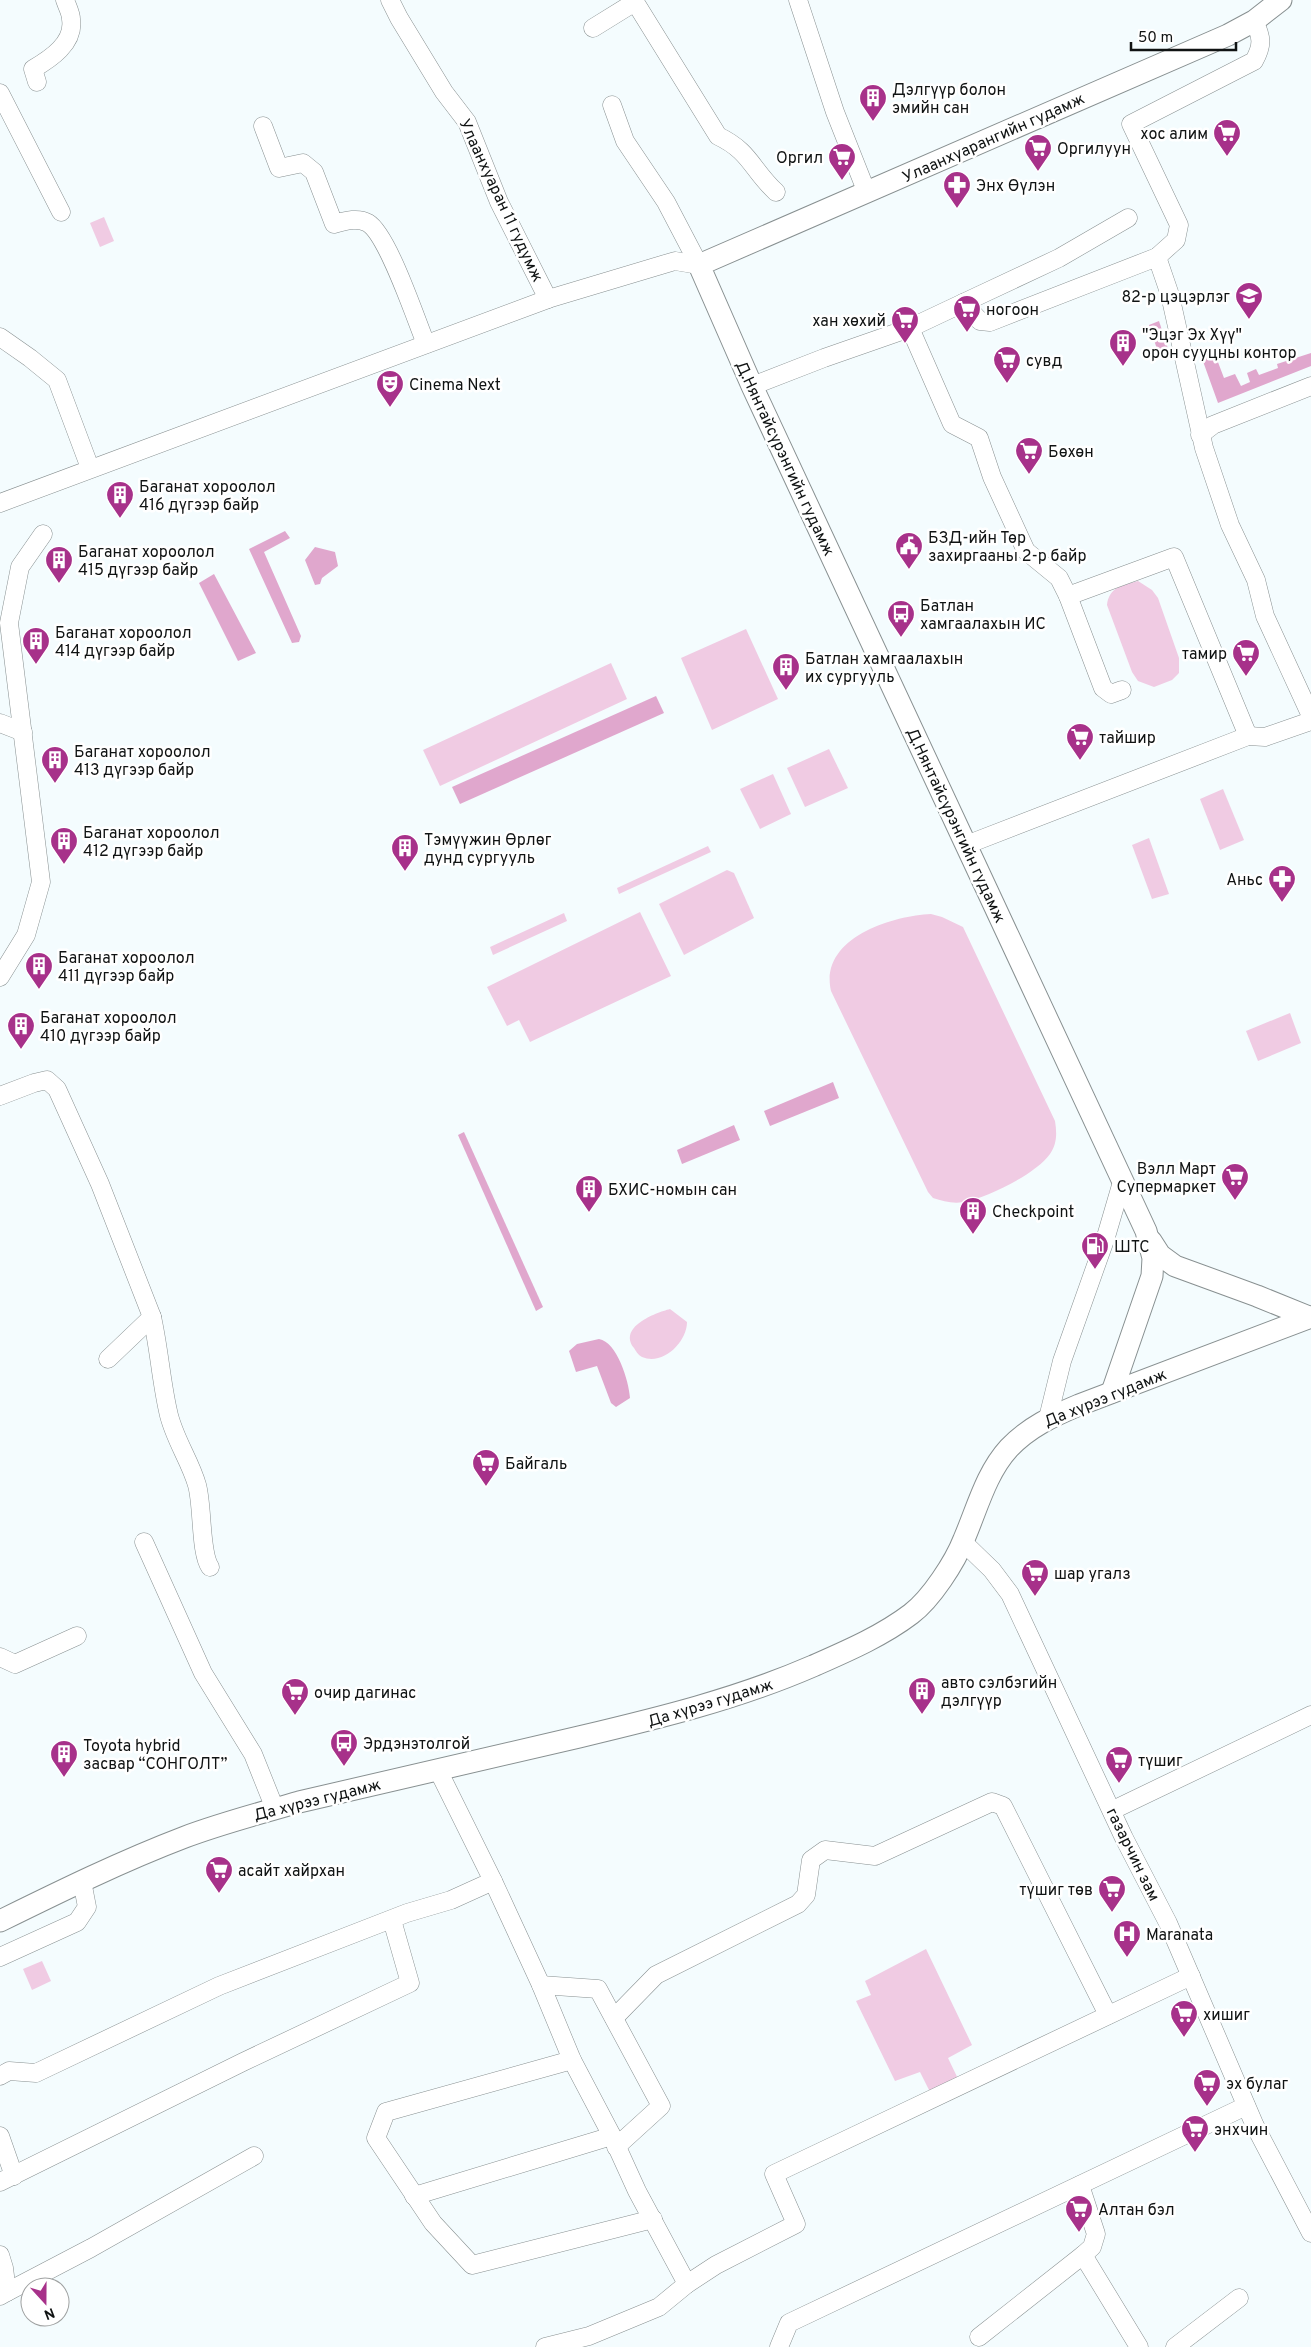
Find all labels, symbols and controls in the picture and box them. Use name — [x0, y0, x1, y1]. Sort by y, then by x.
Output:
scale bar — [1131, 20, 1236, 52]
text: 50 m — [1138, 29, 1173, 48]
place label: Дэлгүүр болон эмийн сан — [892, 81, 1006, 119]
building icon: Дэлгүүр болон эмийн сан — [858, 83, 888, 122]
street label: Улаанхуарангийн гудамж — [899, 89, 1088, 188]
street label: Улаанхуаран 11 гудумж — [454, 116, 547, 286]
supermarket icon: хос алим — [1212, 118, 1242, 157]
place label: хос алим — [1140, 125, 1208, 145]
supermarket icon: Оргилуун — [1023, 133, 1053, 172]
place label: Оргилуун — [1057, 140, 1131, 160]
supermarket icon: Оргил — [827, 142, 857, 181]
place label: Оргил — [776, 149, 823, 169]
pharmacy icon: Энх Өүлэн — [942, 170, 972, 209]
place label: Энх Өүлэн — [976, 177, 1055, 197]
school or university icon: 82-р цэцэрлэг — [1234, 281, 1264, 320]
place label: 82-р цэцэрлэг — [1121, 288, 1230, 308]
supermarket icon: ногоон — [952, 294, 982, 333]
place label: ногоон — [986, 301, 1039, 321]
supermarket icon: хан хөхий — [890, 305, 920, 344]
place label: хан хөхий — [812, 312, 886, 332]
place label: "Эцэг Эх Хүү" орон сууцны контор — [1142, 326, 1296, 364]
building icon: "Эцэг Эх Хүү" орон сууцны контор — [1108, 328, 1138, 367]
supermarket icon: сувд — [992, 345, 1022, 384]
place label: сувд — [1026, 352, 1062, 372]
street label: Д.Нянтайсүрэнгийн гудамж — [730, 358, 838, 560]
theatre icon: Cinema Next — [375, 369, 405, 408]
place label: Cinema Next — [409, 376, 501, 396]
supermarket icon: Бөхөн — [1014, 436, 1044, 475]
place label: Бөхөн — [1048, 443, 1094, 463]
place label: Баганат хороолол 416 дүгээр байр — [139, 478, 276, 516]
building icon: Баганат хороолол 416 дүгээр байр — [105, 480, 135, 519]
place label: БЗД-ийн Төр захиргааны 2-р байр — [928, 529, 1087, 567]
public building icon: БЗД-ийн Төр захиргааны 2-р байр — [894, 531, 924, 570]
place label: Баганат хороолол 415 дүгээр байр — [78, 543, 215, 581]
building icon: Баганат хороолол 415 дүгээр байр — [44, 545, 74, 584]
place label: Батлан хамгаалахын ИС — [920, 597, 1046, 635]
bus stop icon: Батлан хамгаалахын ИС — [886, 599, 916, 638]
place label: Баганат хороолол 414 дүгээр байр — [55, 624, 192, 662]
building icon: Баганат хороолол 414 дүгээр байр — [21, 626, 51, 665]
supermarket icon: тамир — [1231, 638, 1261, 677]
place label: тамир — [1182, 645, 1227, 665]
place label: Батлан хамгаалахын их сургууль — [805, 650, 963, 688]
building icon: Батлан хамгаалахын их сургууль — [771, 652, 801, 691]
supermarket icon: тайшир — [1065, 722, 1095, 761]
street label: Д.Нянтайсүрэнгийн гудамж — [901, 725, 1009, 927]
place label: тайшир — [1099, 729, 1156, 749]
place label: Баганат хороолол 413 дүгээр байр — [74, 743, 211, 781]
building icon: Баганат хороолол 413 дүгээр байр — [40, 745, 70, 784]
place label: Баганат хороолол 412 дүгээр байр — [83, 824, 220, 862]
building icon: Баганат хороолол 412 дүгээр байр — [49, 826, 79, 865]
place label: Тэмүүжин Өрлөг дунд сургууль — [424, 831, 552, 869]
building icon: Тэмүүжин Өрлөг дунд сургууль — [390, 833, 420, 872]
pharmacy icon: Аньс — [1267, 864, 1297, 903]
place label: Аньс — [1226, 871, 1263, 891]
place label: Баганат хороолол 411 дүгээр байр — [58, 949, 195, 987]
building icon: Баганат хороолол 411 дүгээр байр — [24, 951, 54, 990]
place label: Баганат хороолол 410 дүгээр байр — [40, 1009, 177, 1047]
building icon: Баганат хороолол 410 дүгээр байр — [6, 1011, 36, 1050]
place label: Вэлл Март Супермаркет — [1117, 1160, 1216, 1198]
supermarket icon: Вэлл Март Супермаркет — [1220, 1162, 1250, 1201]
building icon: БХИС-номын сан — [574, 1174, 604, 1213]
place label: БХИС-номын сан — [608, 1181, 737, 1201]
building icon: Checkpoint — [958, 1196, 988, 1235]
place label: Checkpoint — [992, 1203, 1074, 1223]
fuel station icon: ШТС — [1080, 1231, 1110, 1270]
place label: ШТС — [1114, 1238, 1150, 1258]
street label: Да хүрээ гудамж — [1042, 1365, 1170, 1433]
supermarket icon: Байгаль — [471, 1448, 501, 1487]
place label: Байгаль — [505, 1455, 567, 1475]
supermarket icon: шар угалз — [1020, 1558, 1050, 1597]
place label: шар угалз — [1054, 1565, 1131, 1585]
place label: авто сэлбэгийн дэлгүүр — [941, 1674, 1057, 1712]
street label: Да хүрээ гудамж — [645, 1675, 776, 1733]
building icon: авто сэлбэгийн дэлгүүр — [907, 1676, 937, 1715]
supermarket icon: очир дагинас — [280, 1677, 310, 1716]
place label: очир дагинас — [314, 1684, 416, 1704]
bus stop icon: Эрдэнэтолгой — [329, 1728, 359, 1767]
place label: Эрдэнэтолгой — [363, 1735, 470, 1755]
place label: Toyota hybrid засвар “СОНГОЛТ” — [83, 1737, 227, 1775]
building icon: Toyota hybrid засвар “СОНГОЛТ” — [49, 1739, 79, 1778]
supermarket icon: түшиг — [1104, 1745, 1134, 1784]
place label: түшиг — [1138, 1752, 1183, 1772]
street label: Да хүрээ гудамж — [252, 1775, 383, 1826]
street label: газарчин зам — [1101, 1805, 1163, 1905]
supermarket icon: асайт хайрхан — [204, 1855, 234, 1894]
place label: асайт хайрхан — [238, 1862, 345, 1882]
supermarket icon: түшиг төв — [1097, 1874, 1127, 1913]
place label: түшиг төв — [1019, 1881, 1093, 1901]
hospital icon: Maranata — [1112, 1919, 1142, 1958]
place label: Maranata — [1146, 1926, 1213, 1946]
supermarket icon: хишиг — [1169, 1999, 1199, 2038]
place label: хишиг — [1203, 2006, 1250, 2026]
supermarket icon: эх булаг — [1192, 2068, 1222, 2107]
place label: эх булаг — [1226, 2075, 1289, 2095]
supermarket icon: энхчин — [1180, 2114, 1210, 2153]
place label: энхчин — [1214, 2121, 1268, 2141]
supermarket icon: Алтан бэл — [1064, 2194, 1094, 2233]
place label: Алтан бэл — [1098, 2201, 1175, 2221]
north arrow — [20, 2277, 70, 2327]
text: N — [41, 2303, 57, 2322]

